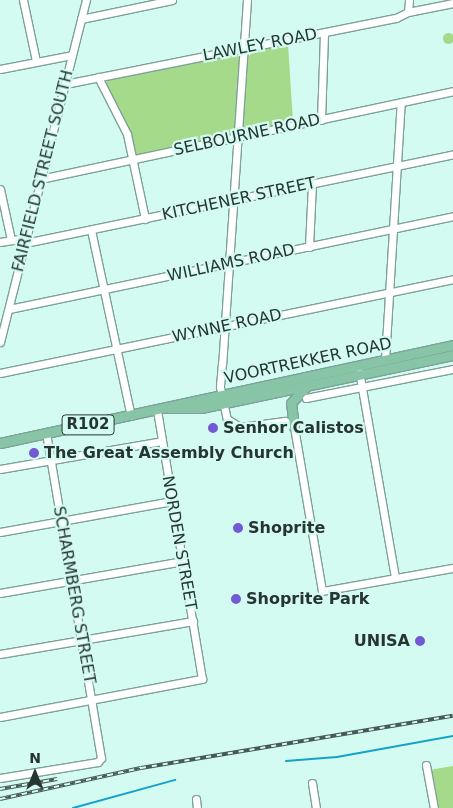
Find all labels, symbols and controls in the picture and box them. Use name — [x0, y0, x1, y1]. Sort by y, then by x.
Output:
street label: LAWLEY ROAD — [201, 25, 319, 65]
street label: FAIRFIELD STREET SOUTH — [9, 68, 77, 274]
street label: SELBOURNE ROAD — [172, 110, 322, 160]
street label: KITCHENER STREET — [160, 173, 318, 225]
street label: WILLIAMS ROAD — [166, 240, 296, 286]
street label: WYNNE ROAD — [171, 305, 283, 347]
street label: VOORTREKKER ROAD — [222, 334, 394, 388]
road number: R102 — [61, 412, 116, 438]
place label: Senhor Calistos — [223, 418, 364, 438]
marker: Senhor Calistos — [207, 422, 219, 434]
place label: The Great Assembly Church — [44, 443, 294, 463]
marker: The Great Assembly Church — [28, 447, 40, 459]
street label: NORDEN STREET — [158, 474, 200, 612]
street label: SCHARMBERG STREET — [49, 505, 99, 685]
place label: Shoprite — [248, 518, 325, 538]
marker: Shoprite — [232, 522, 244, 534]
place label: Shoprite Park — [246, 589, 369, 609]
marker: Shoprite Park — [230, 593, 242, 605]
place label: UNISA — [354, 631, 410, 651]
marker: UNISA — [414, 635, 426, 647]
north arrow — [10, 748, 60, 798]
text: N — [29, 750, 41, 766]

